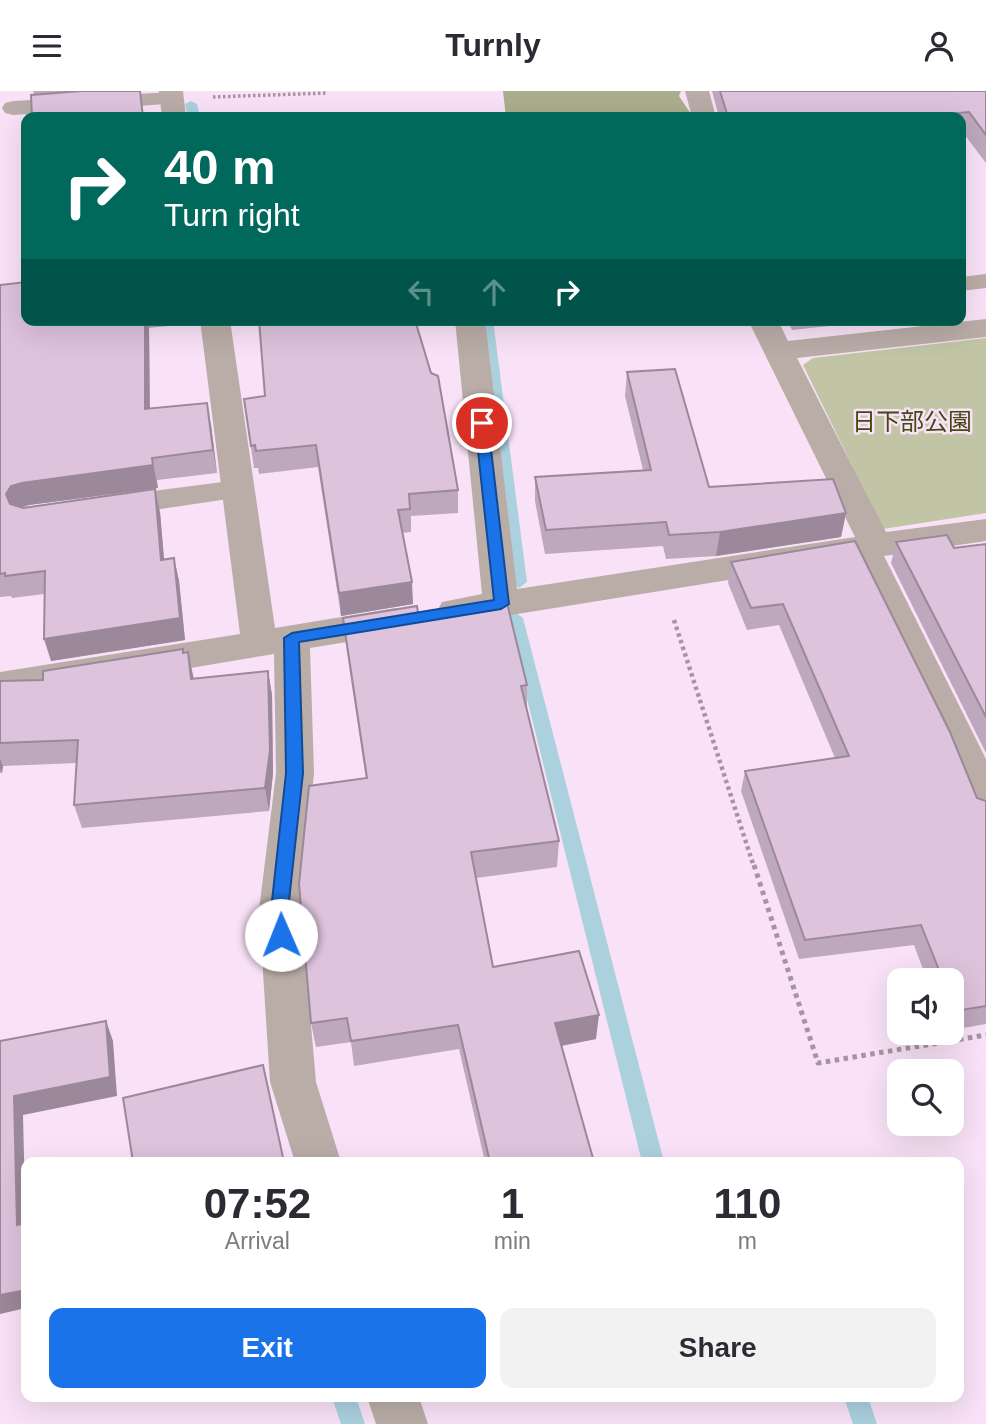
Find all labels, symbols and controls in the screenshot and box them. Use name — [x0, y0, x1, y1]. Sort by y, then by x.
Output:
icon: menu — [28, 27, 66, 65]
text: Turnly — [445, 27, 541, 63]
icon: person — [920, 27, 958, 65]
icon: right — [49, 140, 140, 231]
text: 40 m — [164, 140, 276, 194]
text: Turn right — [164, 197, 300, 233]
icon: left — [402, 273, 440, 311]
icon: ahead — [475, 273, 513, 311]
icon: right — [548, 273, 586, 311]
pin — [452, 393, 512, 453]
icon: arrive — [463, 404, 501, 442]
park label: 日下部公園 — [852, 408, 972, 435]
position arrow — [244, 898, 318, 972]
map controls — [887, 968, 964, 1136]
button: sound — [887, 968, 964, 1045]
button: search — [887, 1059, 964, 1136]
text: 07:52 — [204, 1180, 311, 1227]
text: 1 — [501, 1180, 524, 1227]
text: 110 — [714, 1180, 781, 1227]
text: Arrival — [225, 1228, 290, 1254]
text: min — [494, 1228, 531, 1254]
text: m — [738, 1228, 757, 1254]
button: Exit — [49, 1308, 486, 1388]
button: Share — [500, 1308, 936, 1388]

